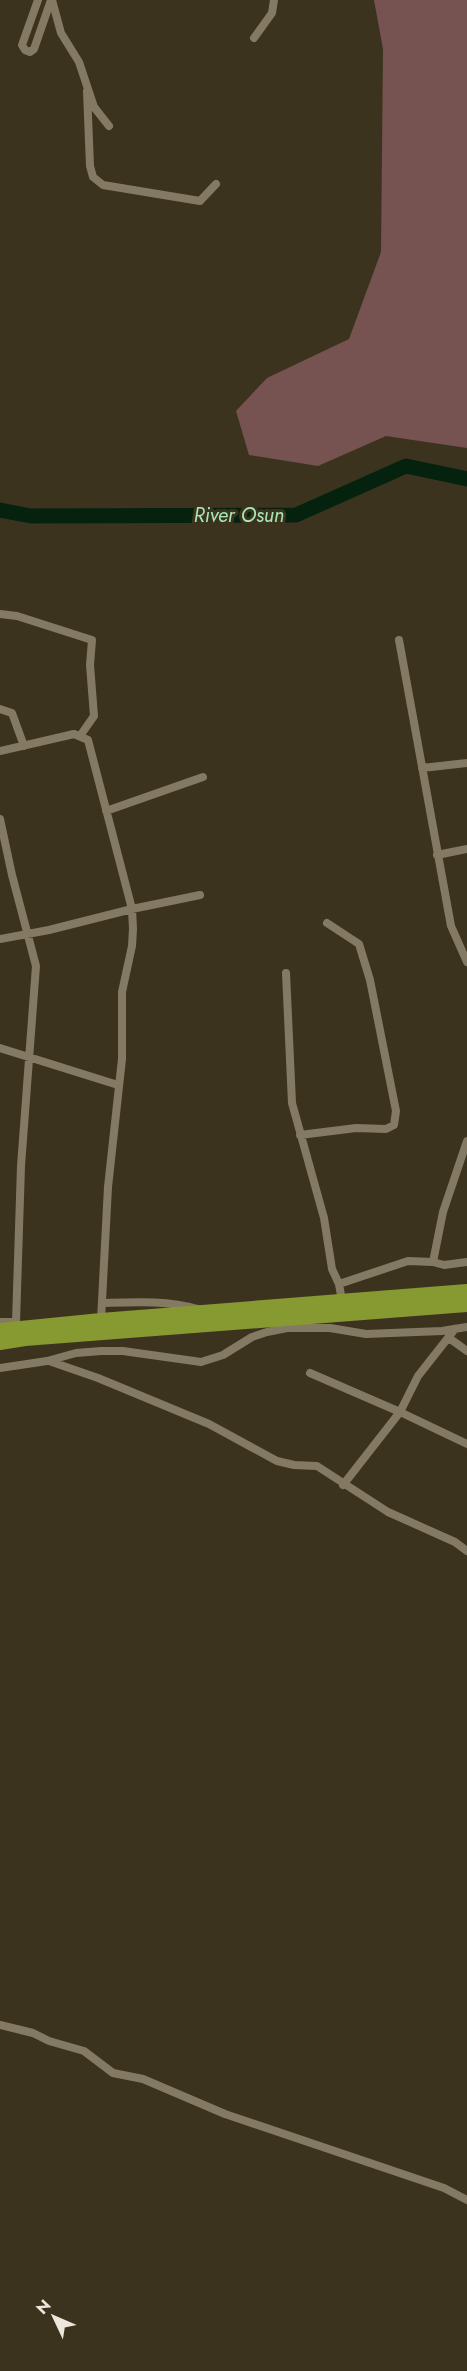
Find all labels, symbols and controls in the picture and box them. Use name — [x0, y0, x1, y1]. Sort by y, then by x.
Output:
water label: River Osun — [194, 501, 284, 530]
north arrow — [24, 2287, 84, 2347]
text: N — [31, 2294, 56, 2319]

